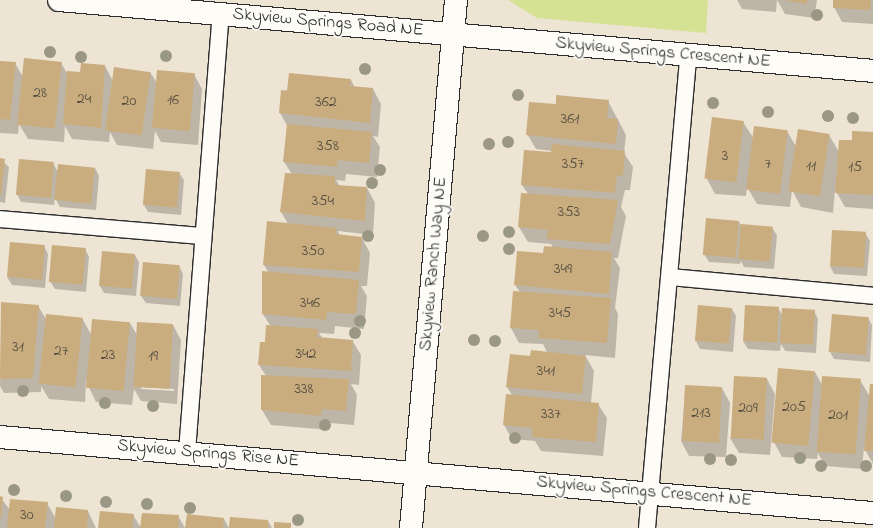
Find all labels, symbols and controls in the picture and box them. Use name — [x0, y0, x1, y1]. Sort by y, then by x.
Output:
street label: Skyview Springs Road NE — [232, 4, 424, 42]
street label: Skyview Springs Crescent NE — [554, 33, 772, 73]
house number: 28 — [33, 83, 47, 103]
house number: 24 — [77, 89, 91, 109]
house number: 16 — [167, 90, 179, 110]
house number: 20 — [122, 91, 136, 111]
house number: 362 — [315, 92, 337, 112]
house number: 361 — [561, 109, 579, 129]
house number: 358 — [317, 136, 339, 156]
house number: 3 — [722, 146, 728, 166]
house number: 357 — [562, 154, 584, 174]
house number: 7 — [765, 154, 771, 174]
house number: 11 — [806, 156, 816, 176]
house number: 15 — [848, 157, 862, 177]
street label: Skyview Ranch Way NE — [416, 176, 452, 352]
house number: 354 — [312, 191, 334, 211]
house number: 353 — [558, 202, 580, 222]
house number: 350 — [302, 241, 324, 261]
house number: 349 — [554, 259, 572, 279]
house number: 346 — [300, 293, 320, 313]
house number: 345 — [549, 303, 571, 323]
house number: 31 — [12, 337, 24, 357]
house number: 27 — [54, 341, 68, 361]
house number: 342 — [295, 344, 317, 364]
house number: 23 — [101, 345, 115, 365]
house number: 19 — [148, 346, 158, 366]
house number: 341 — [537, 361, 555, 381]
house number: 338 — [294, 379, 314, 399]
house number: 205 — [782, 397, 806, 417]
house number: 209 — [738, 398, 758, 418]
house number: 213 — [691, 403, 711, 423]
house number: 337 — [541, 404, 561, 424]
house number: 201 — [828, 405, 848, 425]
street label: Skyview Springs Rise NE — [116, 435, 300, 473]
street label: Skyview Springs Crescent NE — [535, 472, 753, 512]
house number: 30 — [20, 505, 34, 525]

